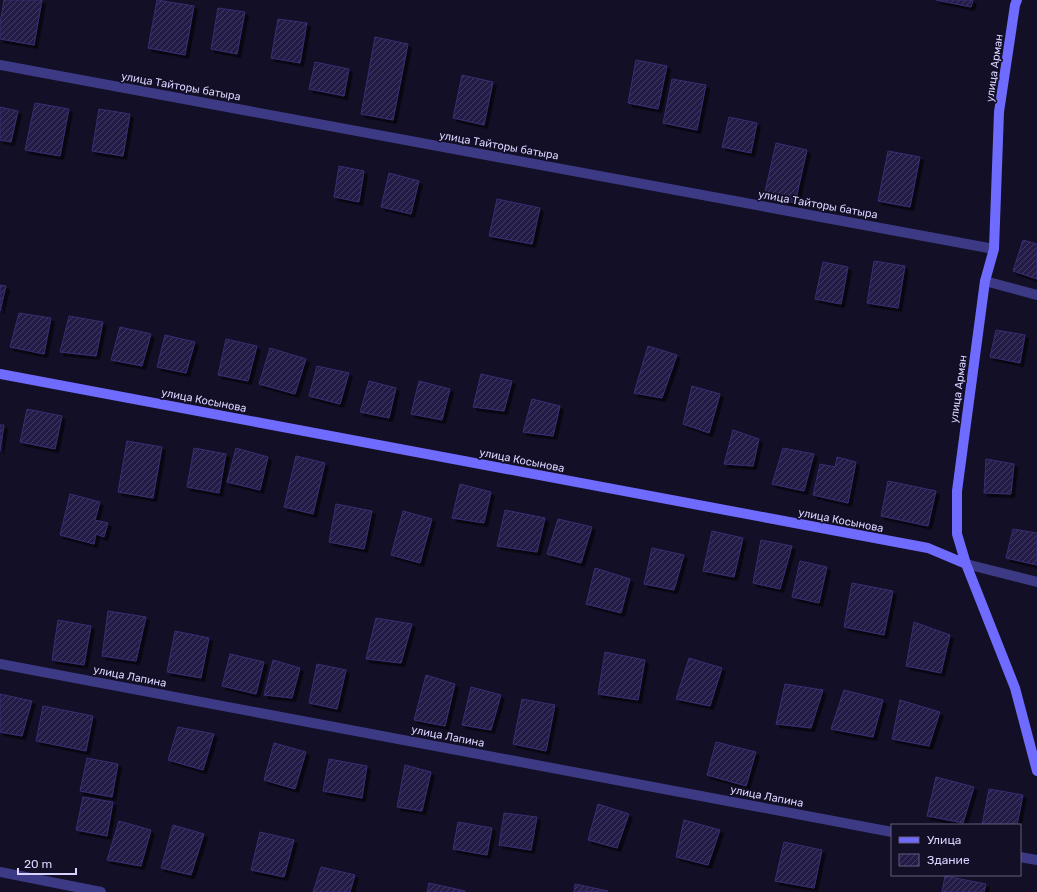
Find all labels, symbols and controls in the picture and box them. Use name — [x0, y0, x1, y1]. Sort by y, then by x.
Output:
street label: улица Арман — [983, 33, 1006, 103]
street label: улица Тайторы батыра — [120, 70, 242, 103]
street label: улица Тайторы батыра — [438, 129, 560, 162]
street label: улица Тайторы батыра — [757, 188, 879, 221]
street label: улица Арман — [947, 354, 970, 424]
street label: улица Косынова — [160, 386, 248, 415]
street label: улица Косынова — [478, 446, 566, 475]
street label: улица Косынова — [797, 506, 885, 535]
street label: улица Лапина — [92, 663, 168, 690]
street label: улица Лапина — [410, 723, 486, 750]
street label: улица Лапина — [729, 783, 805, 810]
legend — [891, 824, 1021, 876]
text: Улица — [927, 833, 961, 847]
scale bar — [18, 850, 76, 876]
text: Здание — [927, 853, 970, 867]
text: 20 m — [24, 857, 52, 871]

